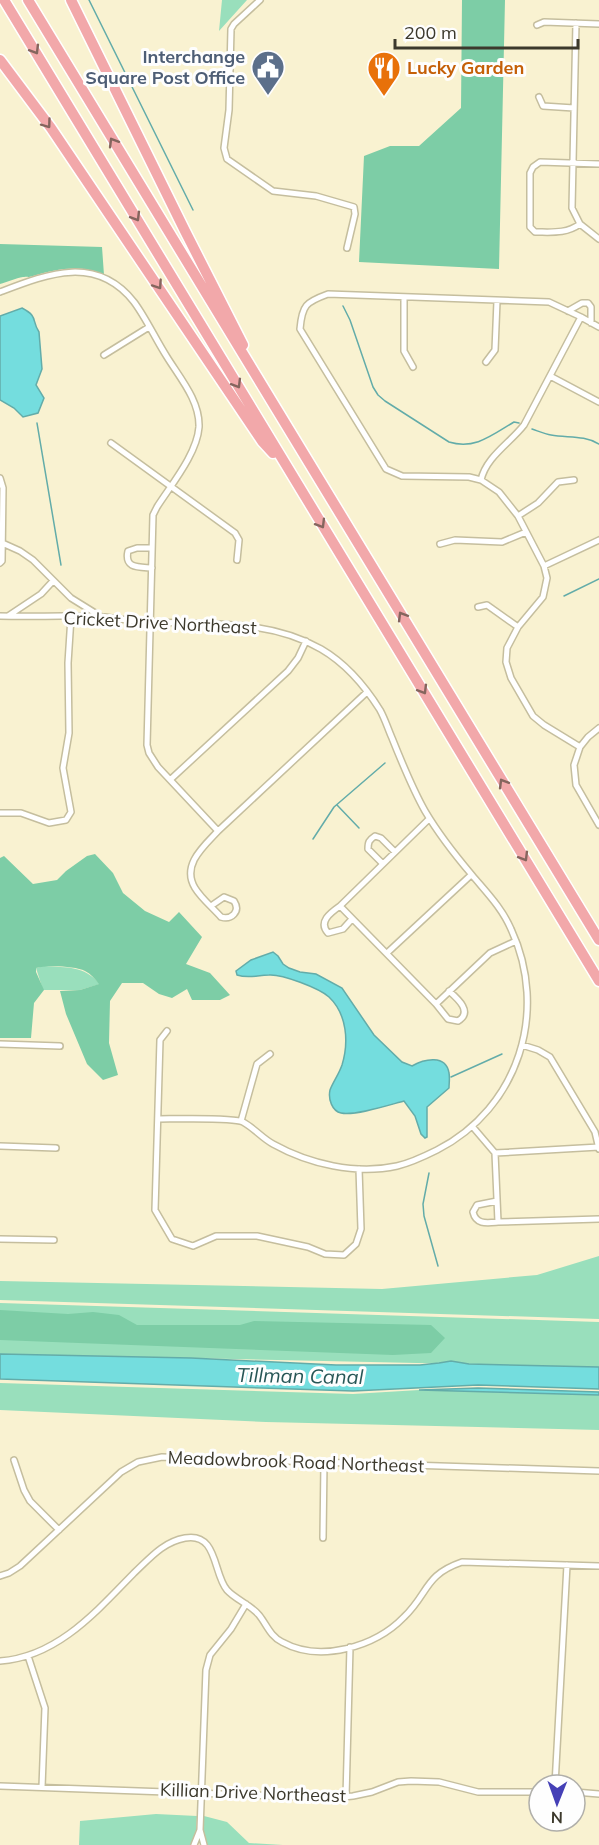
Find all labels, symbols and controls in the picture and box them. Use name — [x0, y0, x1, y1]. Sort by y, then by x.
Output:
scale bar — [395, 12, 578, 50]
text: 200 m — [404, 21, 457, 44]
one-way arrow — [27, 44, 39, 54]
place label: Interchange Square Post Office — [85, 45, 245, 89]
public building icon: Interchange Square Post Office — [250, 49, 286, 96]
restaurant icon: Lucky Garden — [366, 50, 402, 97]
place label: Lucky Garden — [407, 56, 524, 79]
one-way arrow — [40, 117, 51, 128]
one-way arrow — [109, 138, 121, 148]
one-way arrow — [128, 211, 140, 221]
one-way arrow — [150, 278, 161, 289]
one-way arrow — [229, 378, 241, 388]
one-way arrow — [314, 518, 326, 528]
street label: Cricket Drive Northeast — [63, 606, 257, 639]
one-way arrow — [398, 612, 410, 622]
one-way arrow — [415, 684, 427, 694]
one-way arrow — [499, 779, 511, 789]
one-way arrow — [516, 851, 528, 861]
water label: Tillman Canal — [236, 1362, 364, 1389]
street label: Meadowbrook Road Northeast — [167, 1446, 425, 1477]
north arrow — [527, 1773, 587, 1833]
street label: Killian Drive Northeast — [160, 1778, 346, 1807]
text: N — [551, 1808, 563, 1828]

